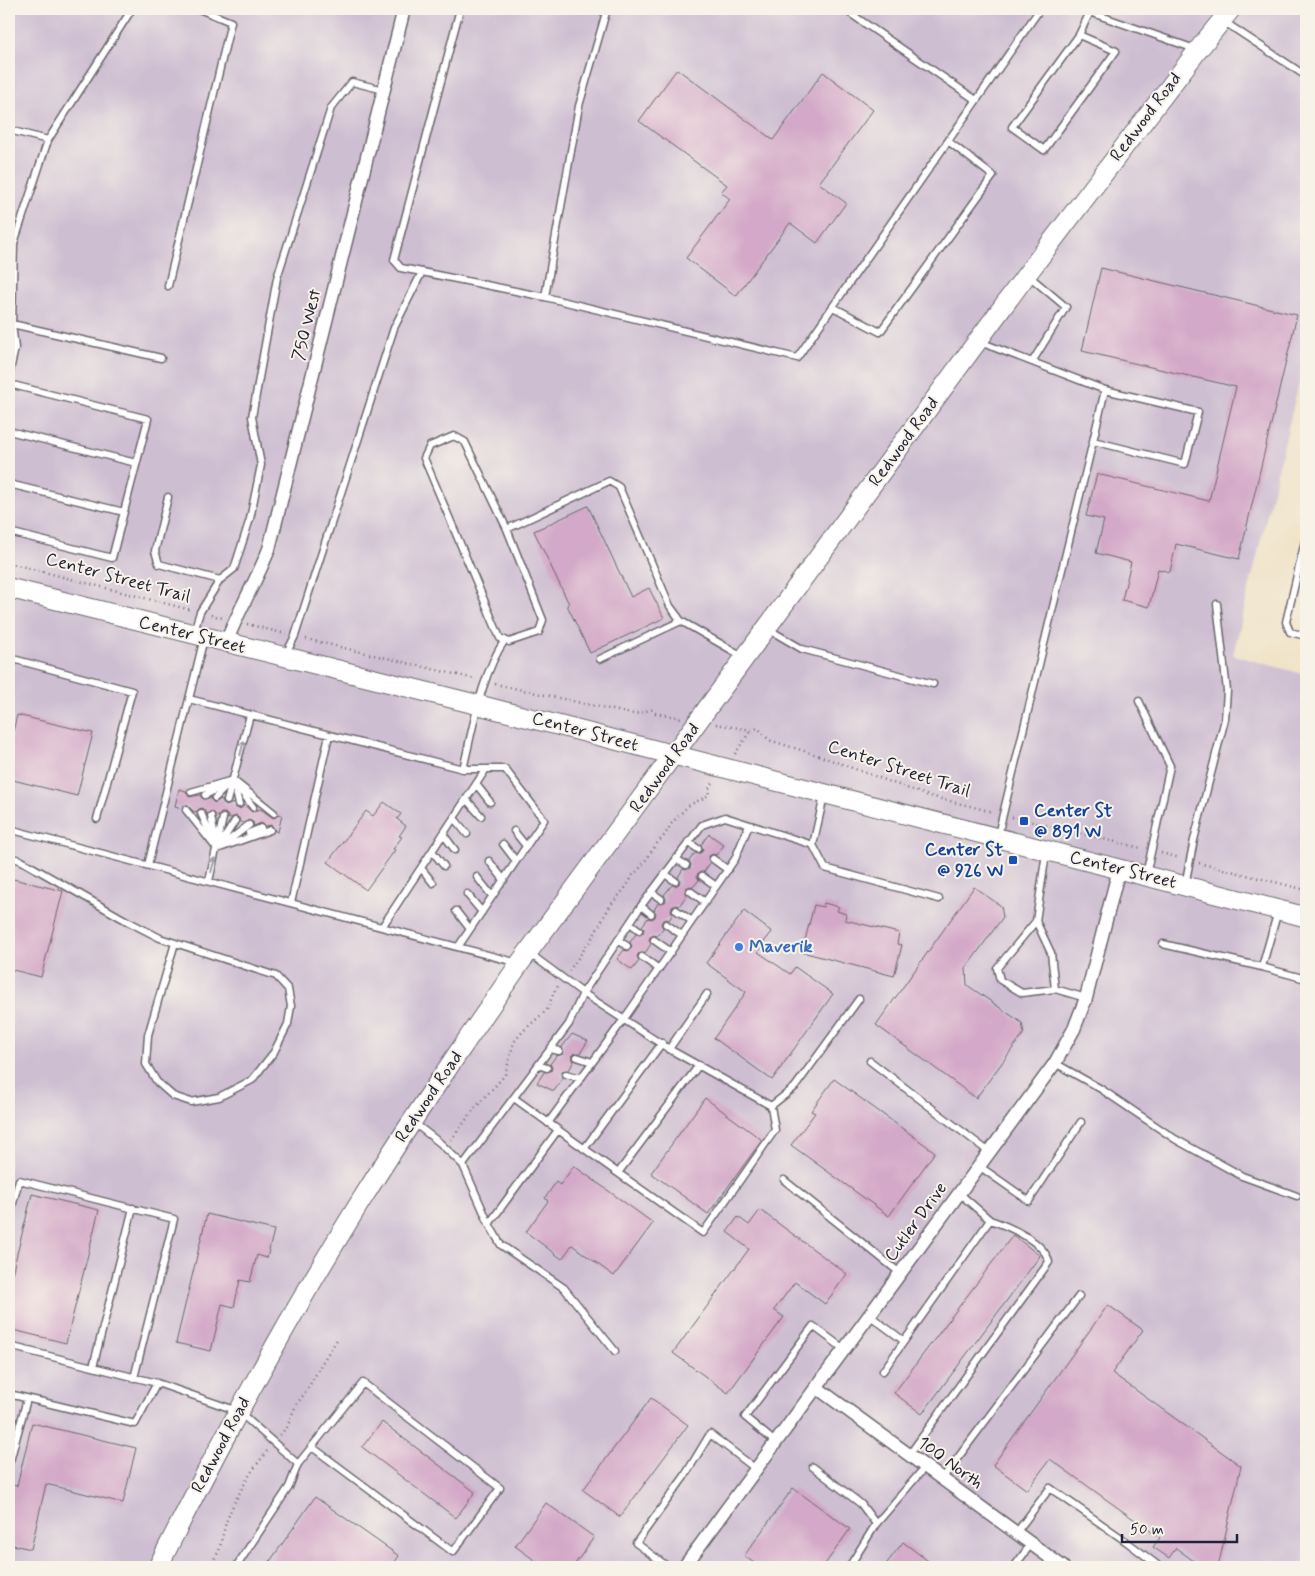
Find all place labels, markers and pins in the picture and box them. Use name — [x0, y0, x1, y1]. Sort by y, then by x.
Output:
place label: Center St @ 891 W — [1034, 799, 1113, 844]
marker: Center St @ 891 W — [1018, 815, 1030, 827]
place label: Center St @ 926 W — [925, 838, 1003, 883]
marker: Center St @ 926 W — [1007, 854, 1019, 866]
place label: Maverik — [749, 935, 813, 959]
marker: Maverik — [733, 941, 745, 953]

